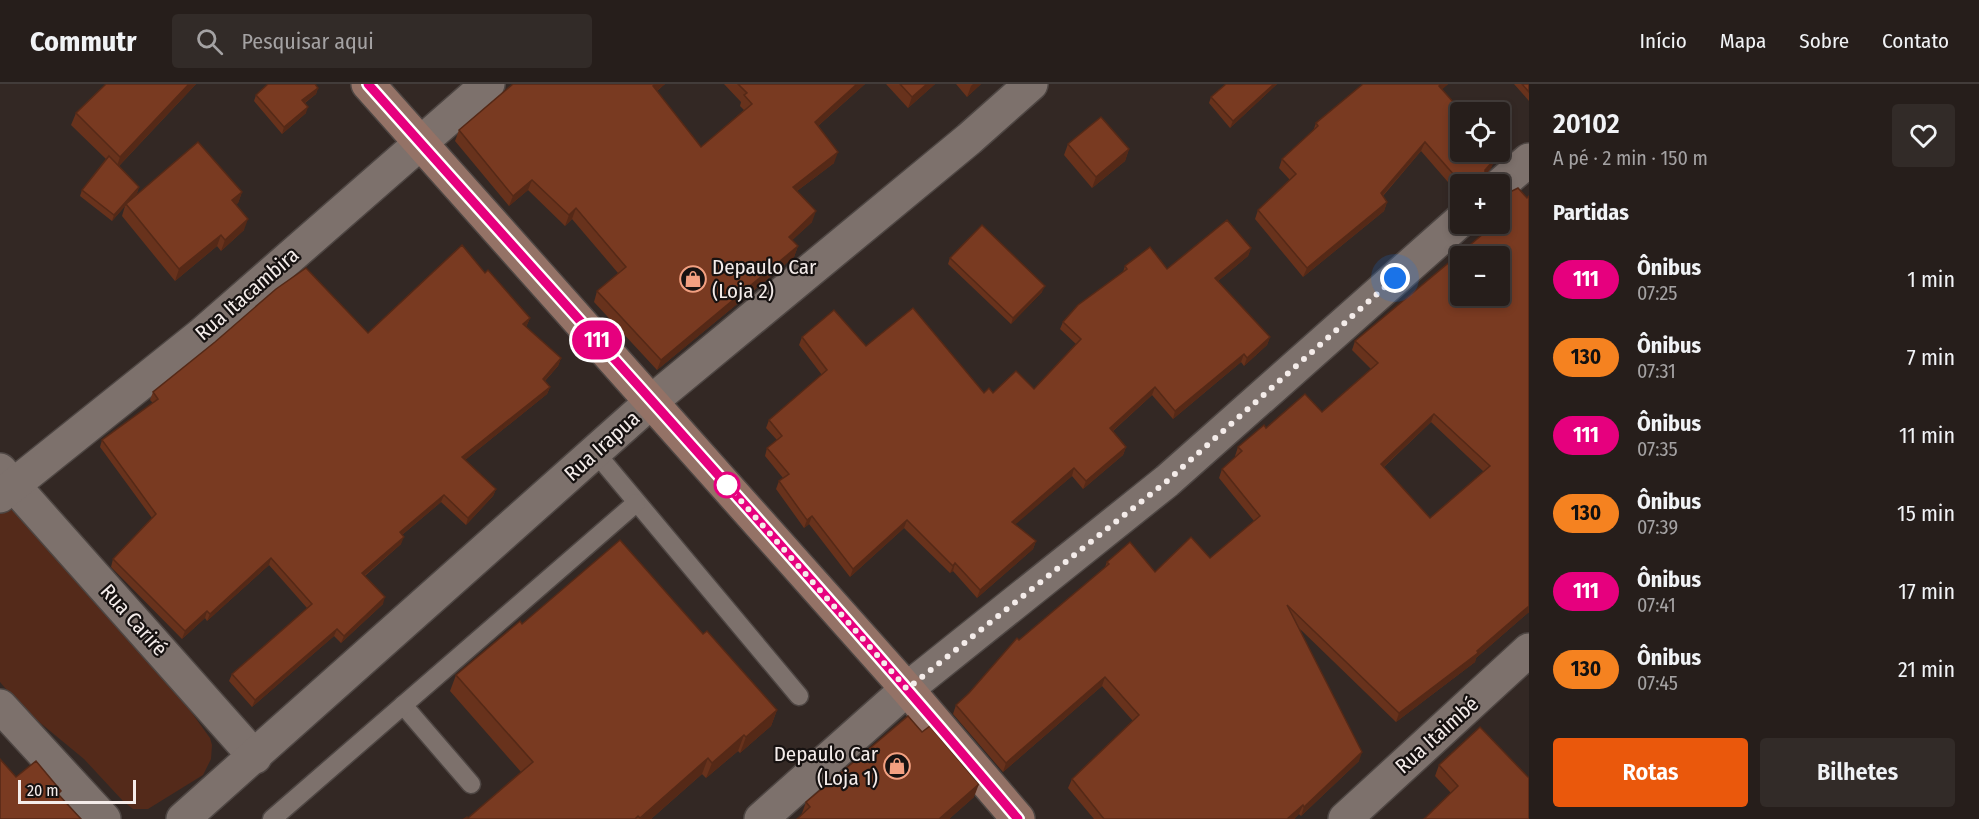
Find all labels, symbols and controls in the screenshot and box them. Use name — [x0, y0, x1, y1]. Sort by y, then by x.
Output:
search box — [172, 14, 592, 68]
text: Commutr — [30, 25, 136, 58]
icon: search — [193, 25, 226, 58]
text: Pesquisar aqui — [241, 28, 374, 55]
text: Início — [1640, 28, 1687, 54]
text: Mapa — [1720, 28, 1766, 54]
text: Sobre — [1799, 28, 1849, 54]
text: Contato — [1882, 28, 1949, 54]
map controls — [1450, 102, 1510, 306]
button: locate — [1450, 102, 1510, 162]
button: heart — [1892, 104, 1955, 167]
text: 20102 — [1553, 107, 1620, 140]
text: A pé · 2 min · 150 m — [1553, 146, 1708, 170]
button: + — [1450, 174, 1510, 234]
text: Partidas — [1553, 199, 1629, 226]
street label: Rua Itacambira — [190, 242, 304, 346]
button: − — [1450, 246, 1510, 306]
place label: Depaulo Car (Loja 2) — [712, 254, 817, 304]
text: Ônibus — [1637, 254, 1701, 281]
your location — [1380, 263, 1410, 293]
shop icon: Depaulo Car (Loja 2) — [678, 264, 708, 294]
text: 111 — [1573, 266, 1599, 292]
text: 1 min — [1907, 266, 1955, 293]
text: 07:25 — [1637, 281, 1677, 305]
line badge: 111 — [562, 320, 632, 360]
text: 111 — [584, 327, 610, 353]
text: Ônibus — [1637, 332, 1701, 359]
text: 130 — [1571, 344, 1601, 370]
text: 7 min — [1907, 344, 1955, 371]
text: 07:31 — [1637, 359, 1676, 383]
street label: Rua Irapua — [559, 405, 645, 487]
text: Ônibus — [1637, 410, 1701, 437]
text: 111 — [1573, 422, 1599, 448]
text: 11 min — [1899, 422, 1955, 449]
text: 07:35 — [1637, 437, 1678, 461]
unlabelled marker — [714, 472, 740, 498]
text: Ônibus — [1637, 488, 1701, 515]
text: 130 — [1571, 500, 1601, 526]
text: 15 min — [1897, 500, 1955, 527]
text: 07:39 — [1637, 515, 1678, 539]
text: Ônibus — [1637, 566, 1701, 593]
text: 111 — [1573, 578, 1599, 604]
text: 17 min — [1898, 578, 1955, 605]
street label: Rua Cariré — [95, 579, 173, 661]
text: 07:41 — [1637, 593, 1676, 617]
text: Ônibus — [1637, 644, 1701, 671]
text: 130 — [1571, 656, 1601, 682]
text: 21 min — [1898, 656, 1955, 683]
text: 07:45 — [1637, 671, 1678, 695]
street label: Rua Itaimbé — [1390, 691, 1484, 779]
button: Rotas — [1553, 738, 1748, 807]
button: Bilhetes — [1760, 738, 1955, 807]
place label: Depaulo Car (Loja 1) — [774, 741, 879, 791]
shop icon: Depaulo Car (Loja 1) — [882, 751, 912, 781]
scale bar — [18, 777, 136, 804]
text: 20 m — [27, 781, 58, 800]

